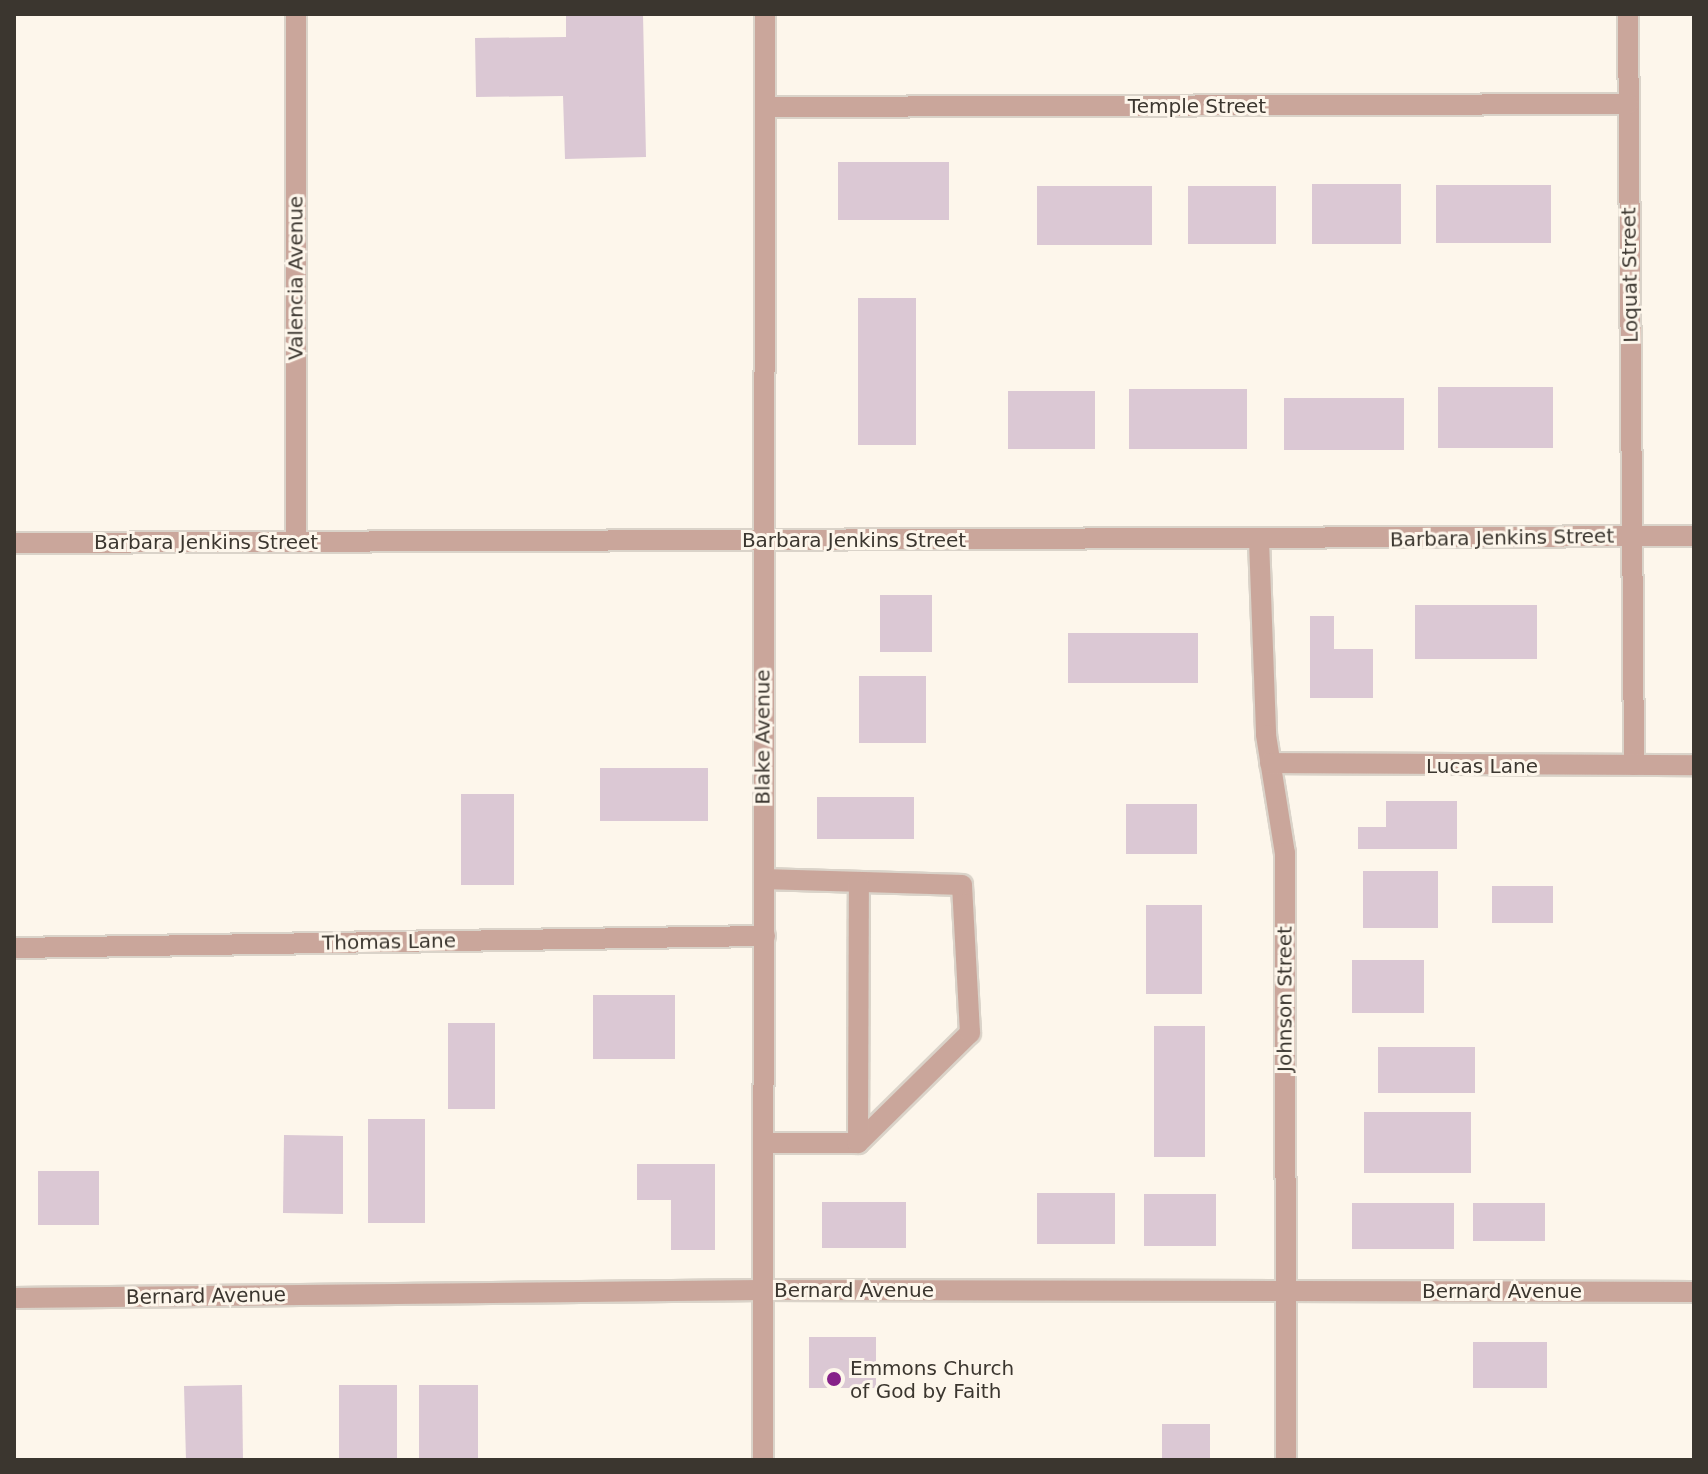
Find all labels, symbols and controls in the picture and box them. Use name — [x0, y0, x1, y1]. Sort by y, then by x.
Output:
street label: Temple Street — [1128, 94, 1266, 118]
street label: Valencia Avenue — [284, 196, 308, 360]
street label: Loquat Street — [1617, 207, 1643, 343]
street label: Barbara Jenkins Street — [1390, 524, 1614, 552]
street label: Barbara Jenkins Street — [742, 528, 966, 552]
street label: Barbara Jenkins Street — [94, 530, 318, 554]
street label: Blake Avenue — [751, 669, 775, 805]
street label: Lucas Lane — [1426, 754, 1538, 778]
street label: Johnson Street — [1273, 926, 1297, 1072]
street label: Thomas Lane — [322, 929, 456, 955]
street label: Bernard Avenue — [774, 1278, 934, 1302]
street label: Bernard Avenue — [1422, 1279, 1582, 1303]
street label: Bernard Avenue — [126, 1283, 286, 1309]
place label: Emmons Church of God by Faith — [850, 1356, 1014, 1403]
marker: Emmons Church of God by Faith — [825, 1370, 843, 1388]

